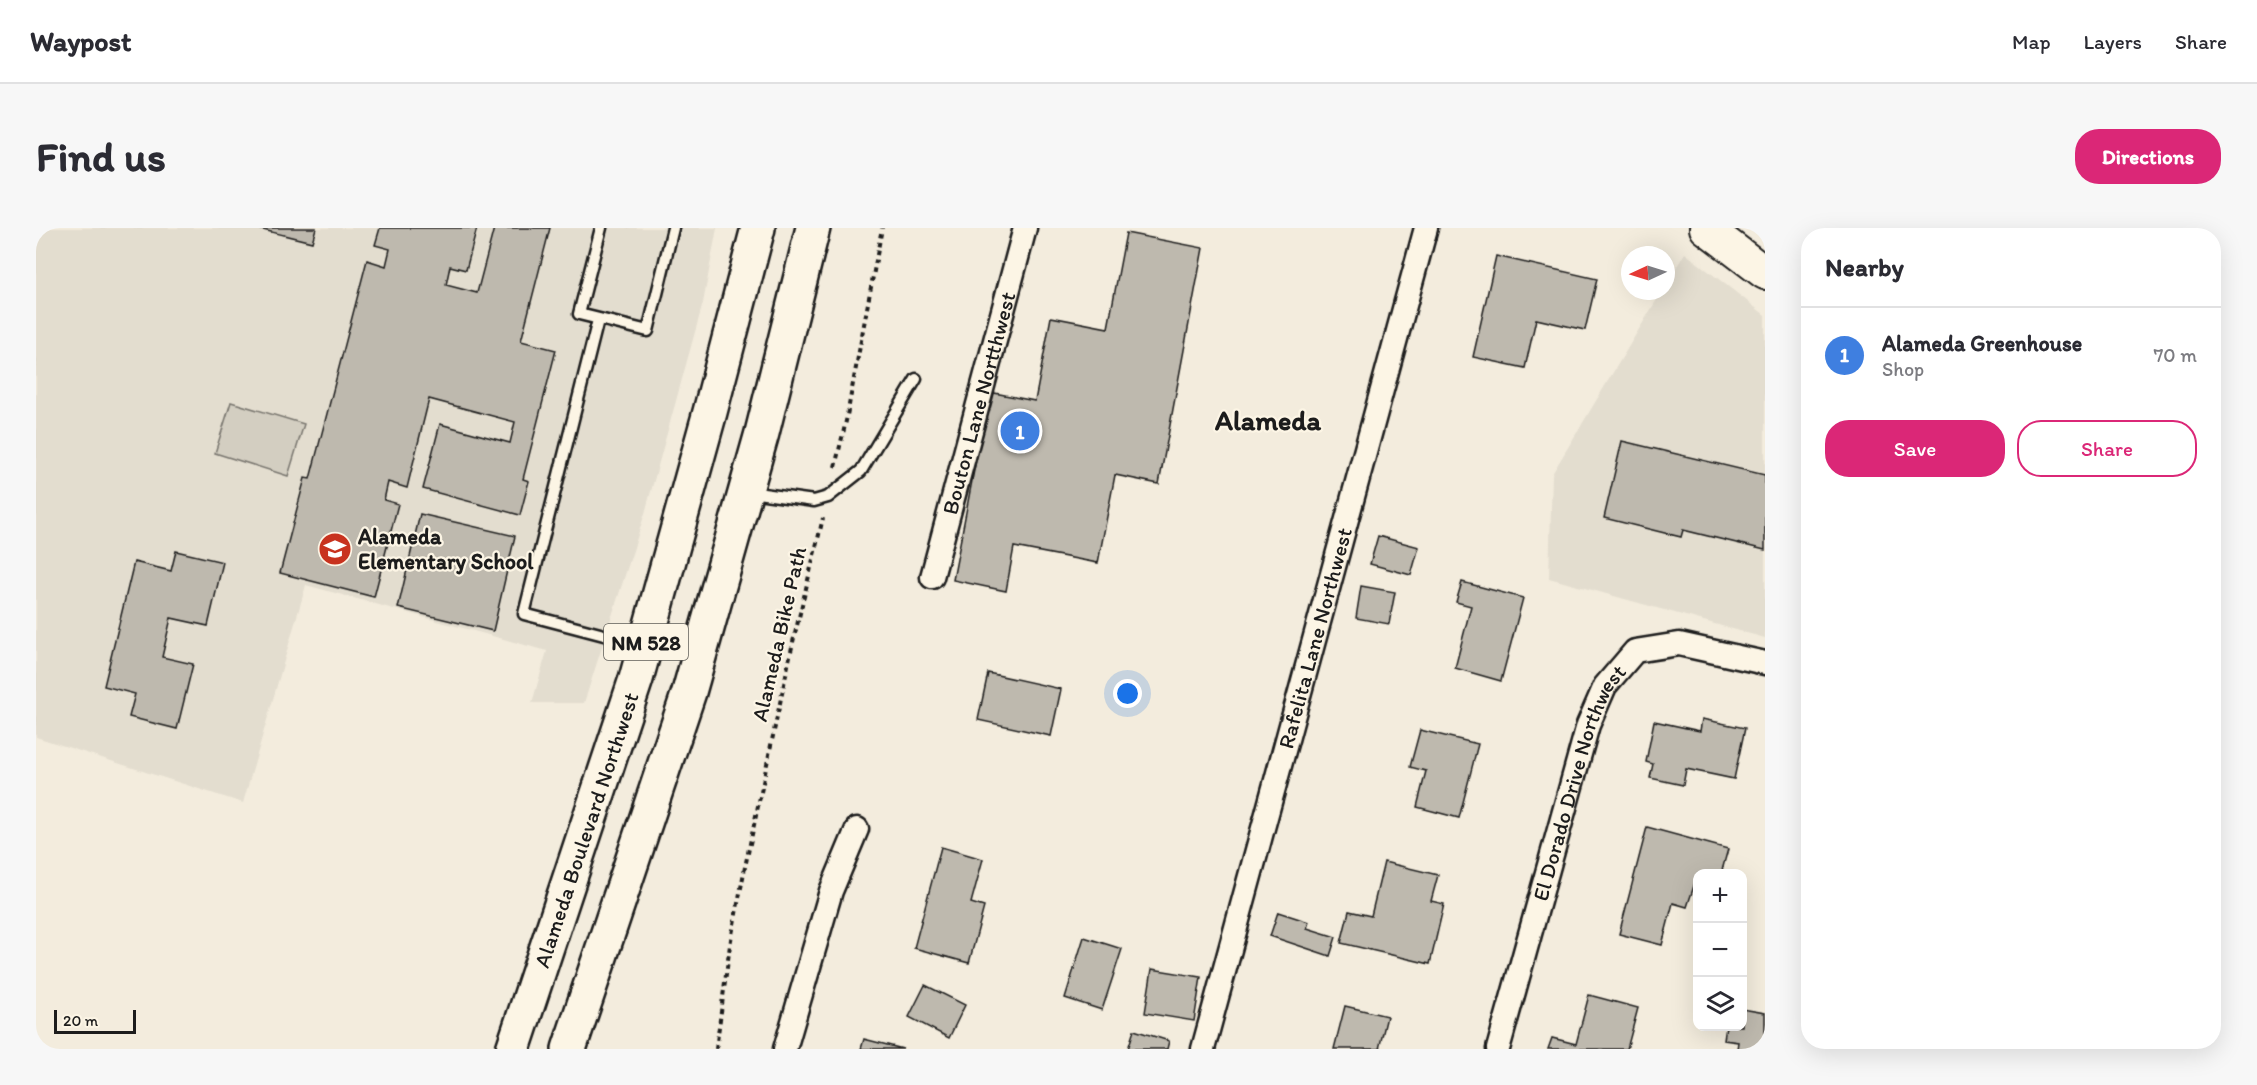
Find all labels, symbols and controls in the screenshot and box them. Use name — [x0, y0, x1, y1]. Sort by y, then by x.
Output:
text: Waypost — [30, 24, 132, 58]
text: Map — [2012, 29, 2051, 54]
text: Layers — [2084, 29, 2142, 54]
text: Share — [2175, 29, 2227, 54]
button: Directions — [2075, 129, 2221, 184]
text: Find us — [36, 131, 166, 182]
north arrow — [1621, 246, 1675, 300]
text: Nearby — [1825, 251, 1904, 283]
street label: Bouton Lane Nortthwest — [936, 289, 1021, 517]
text: Alameda Greenhouse — [1882, 330, 2082, 357]
text: 1 — [1840, 343, 1849, 367]
text: 70 m — [2153, 343, 2197, 367]
text: Shop — [1882, 357, 1924, 381]
district label: Alameda — [1214, 403, 1321, 437]
pin: 1 — [1000, 408, 1040, 454]
button: Save — [1825, 420, 2005, 477]
button: Share — [2017, 420, 2197, 477]
place label: Alameda Elementary School — [357, 523, 534, 575]
street label: Rafelita Lane Northwest — [1272, 524, 1358, 751]
school or university icon: Alameda Elementary School — [317, 531, 353, 567]
street label: Alameda Bike Path — [746, 544, 812, 724]
road number: NM 528 — [604, 624, 688, 660]
street label: El Dorado Drive Northwest — [1526, 659, 1631, 904]
your location — [1113, 679, 1142, 708]
street label: Alameda Boulevard Northwest — [528, 689, 644, 971]
map controls — [1693, 869, 1747, 1031]
button: + — [1693, 869, 1747, 923]
button: − — [1693, 923, 1747, 977]
button: layers — [1693, 977, 1747, 1031]
scale bar — [54, 1007, 136, 1034]
text: 20 m — [63, 1011, 98, 1030]

